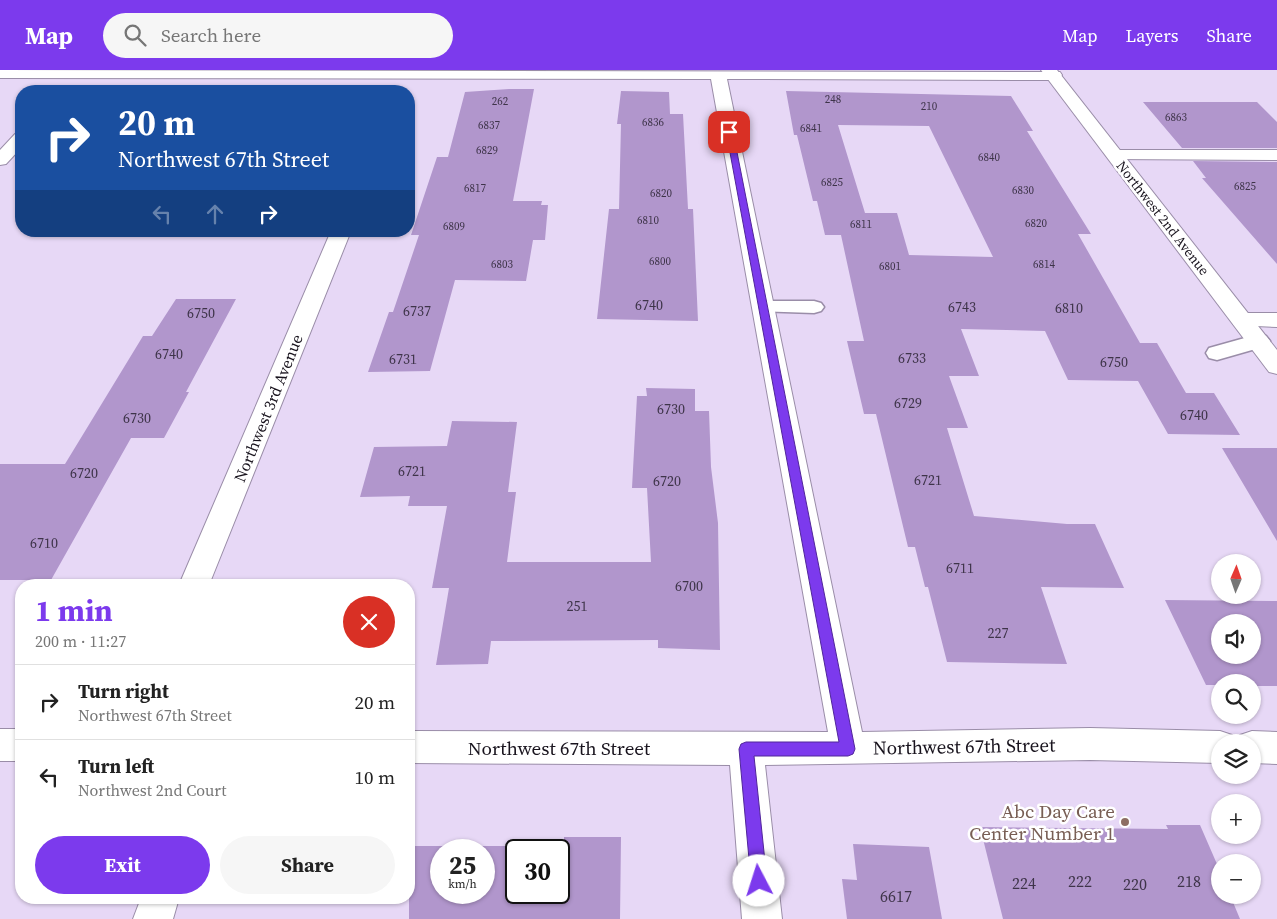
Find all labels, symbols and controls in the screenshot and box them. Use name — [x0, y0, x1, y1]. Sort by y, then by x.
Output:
search box — [103, 13, 453, 58]
text: Map — [25, 19, 73, 52]
icon: search — [121, 21, 149, 49]
text: Search here — [161, 22, 261, 48]
text: Map — [1062, 23, 1097, 48]
text: Layers — [1125, 23, 1178, 48]
text: Share — [1206, 23, 1252, 48]
house number: 248 — [825, 92, 841, 107]
house number: 262 — [492, 94, 509, 109]
text: 20 m — [118, 99, 195, 147]
house number: 210 — [921, 99, 938, 114]
icon: right — [35, 105, 100, 170]
house number: 6863 — [1165, 110, 1187, 125]
pin — [708, 111, 750, 153]
house number: 6836 — [642, 115, 664, 130]
house number: 6837 — [478, 118, 500, 133]
icon: arrive — [715, 118, 743, 146]
house number: 6841 — [800, 121, 822, 136]
house number: 6829 — [476, 143, 498, 158]
text: Northwest 67th Street — [118, 144, 329, 174]
house number: 6840 — [978, 150, 1000, 165]
street label: Northwest 2nd Avenue — [1112, 156, 1214, 280]
house number: 6825 — [821, 175, 843, 190]
house number: 6825 — [1234, 179, 1256, 194]
house number: 6817 — [464, 181, 486, 196]
house number: 6830 — [1012, 183, 1034, 198]
house number: 6820 — [650, 186, 672, 201]
icon: left — [148, 200, 176, 228]
icon: ahead — [201, 200, 229, 228]
icon: right — [254, 200, 282, 228]
house number: 6810 — [637, 213, 659, 228]
house number: 6820 — [1025, 216, 1047, 231]
house number: 6811 — [850, 217, 872, 232]
house number: 6809 — [443, 219, 465, 234]
house number: 6800 — [649, 254, 671, 269]
house number: 6803 — [491, 257, 513, 272]
house number: 6814 — [1033, 257, 1055, 272]
house number: 6801 — [879, 259, 901, 274]
house number: 6740 — [635, 295, 663, 315]
house number: 6743 — [948, 297, 976, 317]
house number: 6810 — [1055, 298, 1083, 318]
house number: 6737 — [403, 301, 431, 321]
house number: 6750 — [187, 303, 215, 323]
street label: Northwest 3rd Avenue — [228, 331, 308, 485]
house number: 6740 — [155, 344, 183, 364]
house number: 6733 — [898, 348, 926, 368]
house number: 6731 — [389, 349, 417, 369]
house number: 6750 — [1100, 352, 1128, 372]
house number: 6729 — [894, 393, 922, 413]
house number: 6730 — [657, 399, 685, 419]
house number: 6740 — [1180, 405, 1208, 425]
house number: 6730 — [123, 408, 151, 428]
house number: 6721 — [398, 461, 426, 481]
house number: 6720 — [70, 463, 98, 483]
house number: 6721 — [914, 470, 942, 490]
house number: 6720 — [653, 471, 681, 491]
house number: 6710 — [30, 533, 58, 553]
north arrow — [1211, 554, 1261, 604]
map controls — [1211, 554, 1261, 904]
house number: 6711 — [946, 558, 974, 578]
house number: 6700 — [675, 576, 703, 596]
text: 1 min — [35, 590, 113, 631]
button: close — [343, 596, 395, 648]
house number: 251 — [567, 596, 588, 616]
button: sound — [1211, 614, 1261, 664]
house number: 227 — [988, 623, 1009, 643]
text: 200 m · 11:27 — [35, 630, 126, 652]
button: search — [1211, 674, 1261, 724]
text: Turn right — [78, 678, 169, 704]
icon: right — [35, 688, 63, 716]
text: 20 m — [354, 689, 395, 715]
text: Northwest 67th Street — [78, 704, 232, 726]
street label: Northwest 67th Street — [873, 731, 1056, 761]
button: layers — [1211, 734, 1261, 784]
street label: Northwest 67th Street — [468, 735, 651, 761]
text: Turn left — [78, 753, 154, 779]
icon: left — [35, 763, 63, 791]
text: 10 m — [354, 764, 395, 790]
text: Northwest 2nd Court — [78, 779, 227, 801]
button: + — [1211, 794, 1261, 844]
place label: Abc Day Care Center Number 1 — [969, 798, 1115, 846]
marker: Abc Day Care Center Number 1 — [1119, 816, 1131, 828]
button: Exit — [35, 836, 210, 894]
button: Share — [220, 836, 395, 894]
speed limit sign: 30 — [505, 839, 570, 904]
text: 25 — [449, 848, 476, 882]
position arrow — [732, 854, 784, 906]
button: − — [1211, 854, 1261, 904]
house number: 222 — [1068, 870, 1092, 892]
house number: 218 — [1177, 870, 1201, 892]
house number: 224 — [1012, 872, 1036, 894]
house number: 220 — [1123, 873, 1147, 895]
text: km/h — [448, 876, 477, 892]
house number: 6617 — [880, 885, 912, 907]

